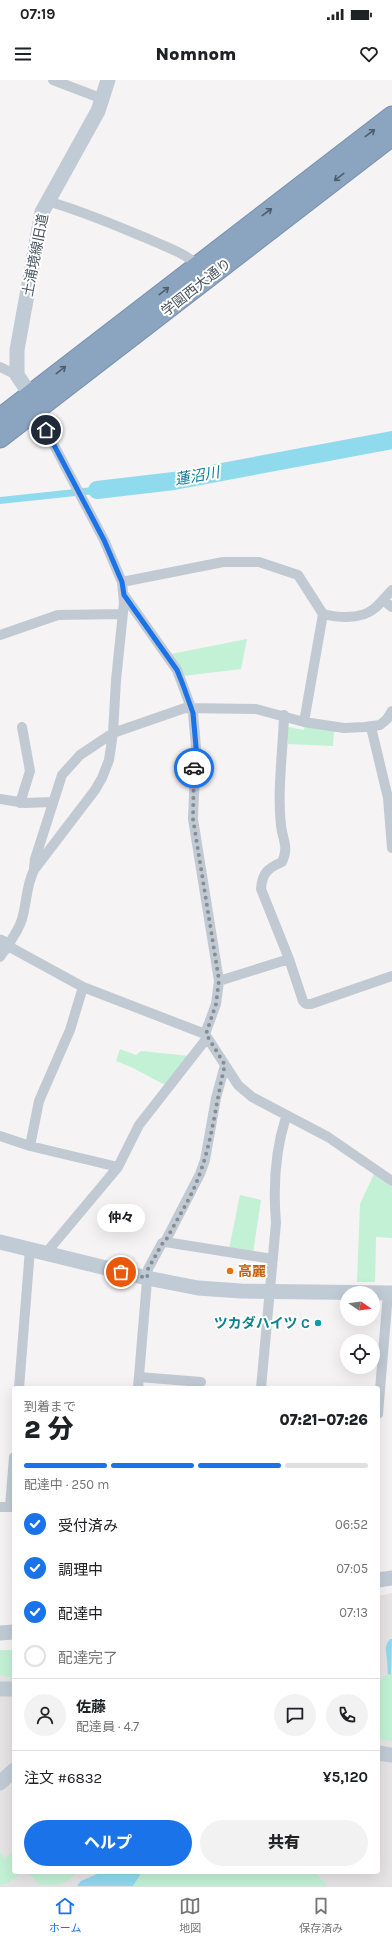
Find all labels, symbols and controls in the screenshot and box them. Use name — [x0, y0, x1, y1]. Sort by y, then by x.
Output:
text: 07:19 — [20, 5, 56, 23]
icon: menu — [12, 43, 34, 65]
text: Nomnom — [156, 43, 236, 65]
icon: heart — [358, 43, 380, 65]
one-way arrow — [364, 128, 375, 137]
one-way arrow — [333, 173, 344, 181]
one-way arrow — [261, 207, 272, 216]
street label: 土浦境線旧道 — [19, 212, 52, 298]
street label: 学園西大通り — [158, 255, 235, 320]
one-way arrow — [158, 287, 169, 295]
one-way arrow — [55, 366, 66, 375]
pin — [29, 413, 63, 447]
icon: home — [35, 419, 57, 441]
water label: 蓮沼川 — [173, 463, 223, 489]
courier — [174, 748, 214, 788]
icon: car — [183, 757, 205, 779]
callout: 仲々 — [97, 1204, 145, 1232]
text: 仲々 — [108, 1210, 134, 1225]
pin — [104, 1255, 138, 1289]
icon: bag — [110, 1261, 132, 1283]
place label: 高麗 — [238, 1263, 266, 1280]
marker: 高麗 — [225, 1266, 235, 1276]
north arrow — [340, 1286, 380, 1326]
map controls — [340, 1286, 380, 1374]
place label: ツカダハイツ C — [214, 1315, 310, 1332]
marker: ツカダハイツ C — [313, 1318, 323, 1328]
button: locate — [340, 1334, 380, 1374]
text: 到着まで — [24, 1399, 76, 1414]
text: 07:21–07:26 — [280, 1411, 368, 1429]
text: 2 分 — [24, 1414, 73, 1445]
text: 配達中 · 250 m — [24, 1477, 109, 1492]
icon: check — [24, 1513, 46, 1535]
text: 受付済み — [58, 1517, 118, 1535]
text: 06:52 — [335, 1517, 368, 1532]
icon: check — [24, 1557, 46, 1579]
text: 調理中 — [58, 1561, 103, 1579]
text: 07:05 — [336, 1561, 368, 1576]
icon: check — [24, 1601, 46, 1623]
text: 配達中 — [58, 1605, 103, 1623]
text: 07:13 — [339, 1605, 368, 1620]
text: 配達完了 — [58, 1649, 118, 1667]
button: person — [24, 1694, 66, 1736]
button: chat — [274, 1694, 316, 1736]
button: phone — [326, 1694, 368, 1736]
text: 佐藤 — [76, 1698, 106, 1716]
text: 配達員 · 4.7 — [76, 1719, 139, 1734]
text: ¥5,120 — [323, 1768, 368, 1786]
text: 注文 #6832 — [24, 1769, 102, 1787]
button: ヘルプ — [24, 1820, 192, 1866]
button: 共有 — [200, 1820, 368, 1866]
tab: ホーム — [49, 1895, 82, 1935]
tab: 地図 — [179, 1895, 201, 1935]
tab: 保存済み — [299, 1895, 343, 1935]

